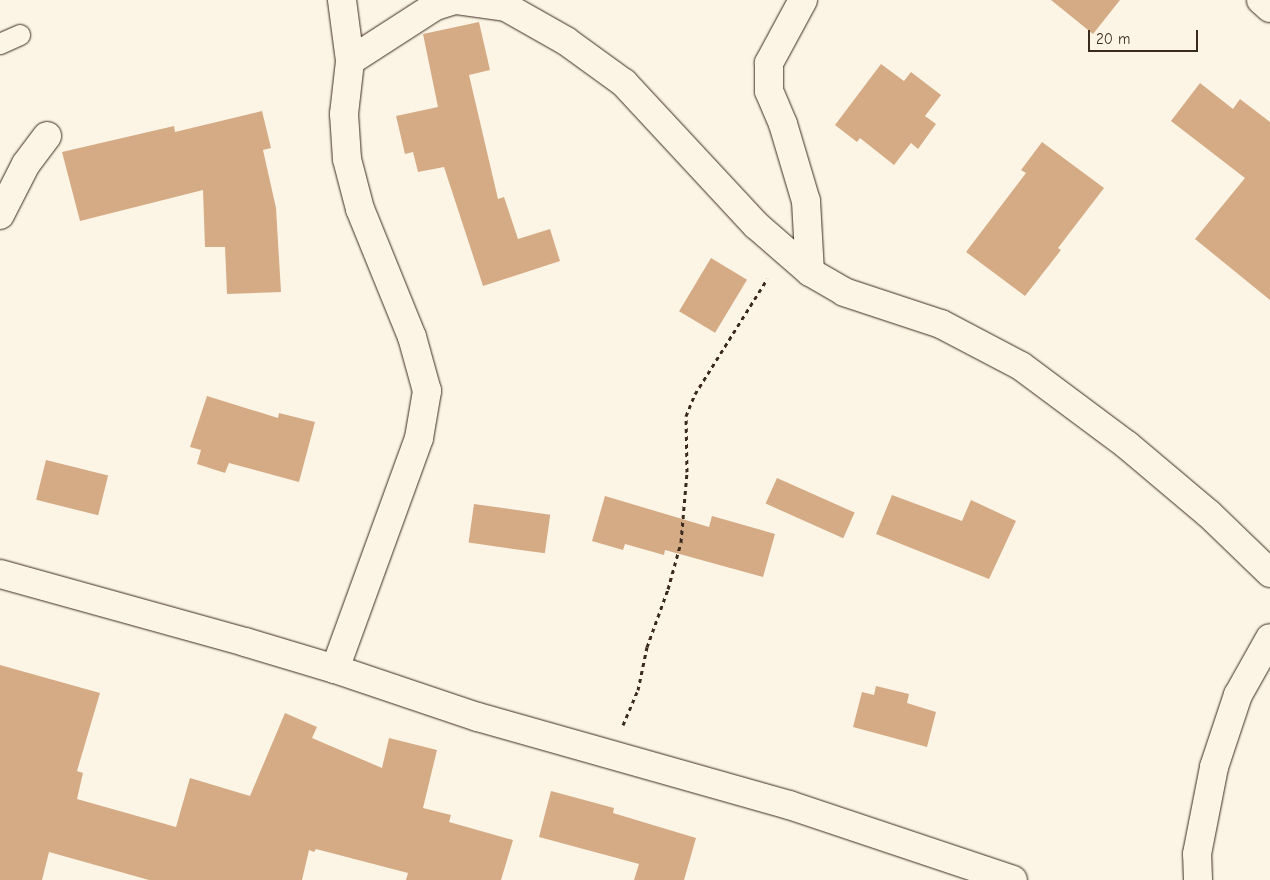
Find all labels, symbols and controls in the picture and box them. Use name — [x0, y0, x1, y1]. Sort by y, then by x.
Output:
scale bar — [1090, 20, 1200, 52]
text: 20 m — [1096, 30, 1130, 48]

